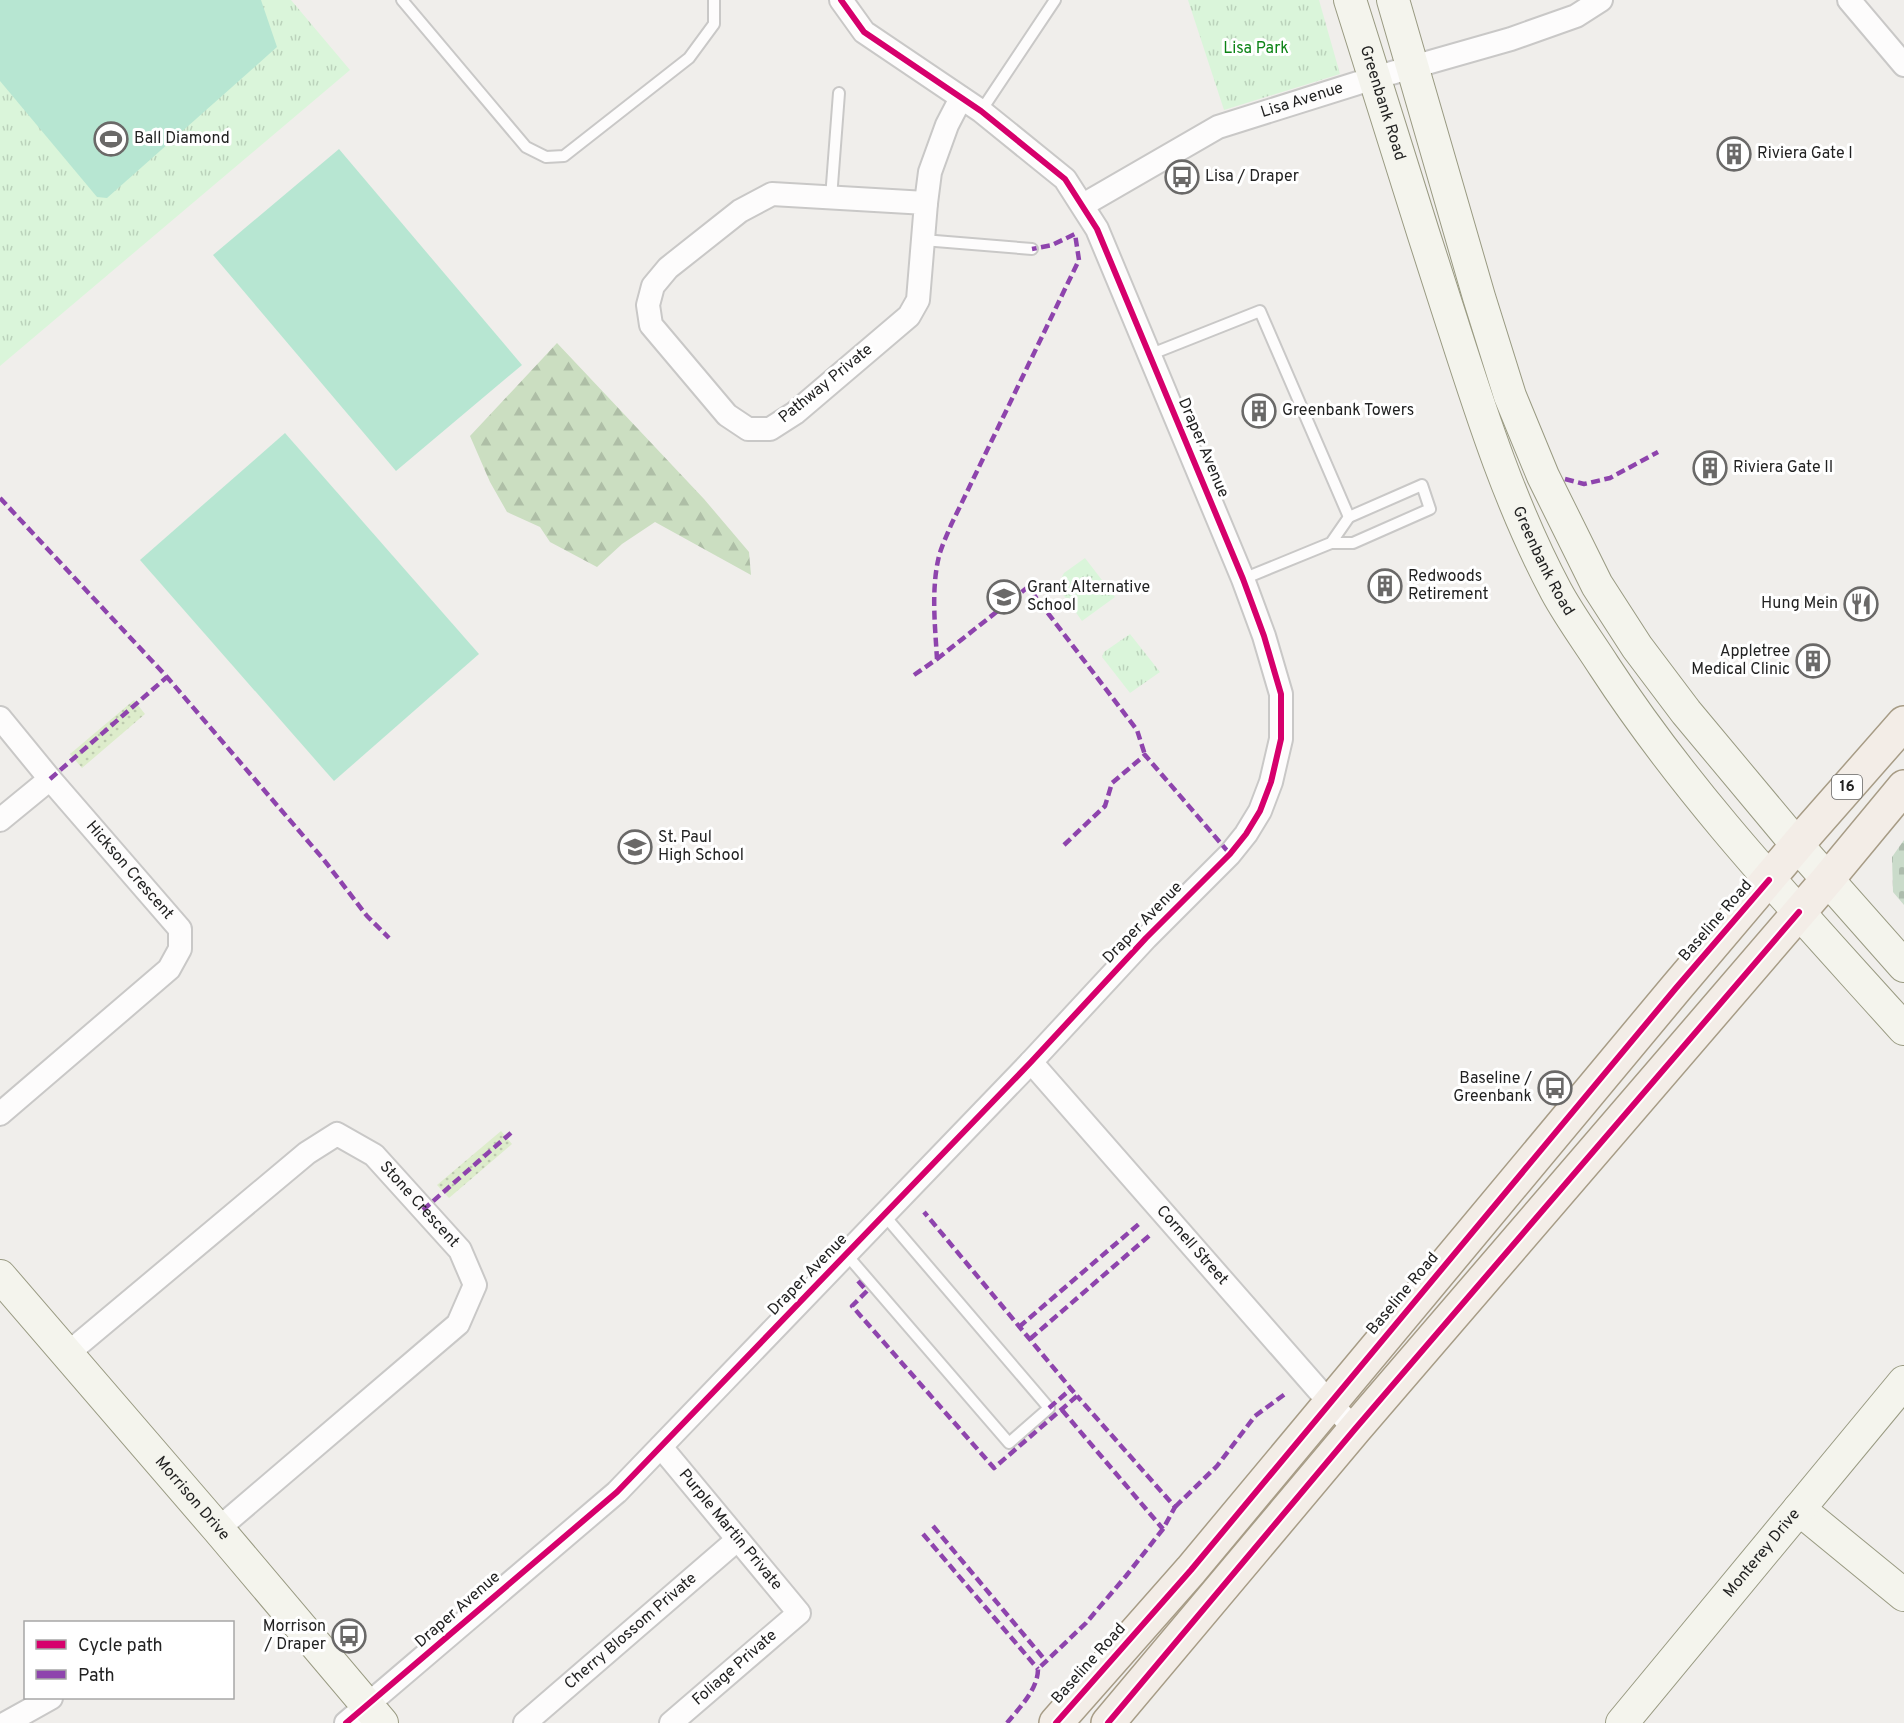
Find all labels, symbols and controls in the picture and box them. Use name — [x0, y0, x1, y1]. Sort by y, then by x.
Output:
park label: Lisa Park — [1223, 39, 1289, 59]
street label: Greenbank Road — [1355, 43, 1410, 163]
street label: Lisa Avenue — [1258, 78, 1346, 123]
sports icon: Ball Diamond — [93, 121, 129, 157]
place label: Ball Diamond — [134, 129, 230, 149]
building icon: Riviera Gate I — [1716, 136, 1752, 172]
place label: Riviera Gate I — [1757, 144, 1853, 164]
bus stop icon: Lisa / Draper — [1164, 159, 1200, 195]
place label: Lisa / Draper — [1205, 167, 1299, 187]
street label: Pathway Private — [775, 340, 877, 428]
building icon: Greenbank Towers — [1241, 393, 1277, 429]
street label: Draper Avenue — [1173, 395, 1233, 501]
place label: Greenbank Towers — [1282, 401, 1414, 421]
building icon: Riviera Gate II — [1692, 450, 1728, 486]
place label: Riviera Gate II — [1733, 458, 1833, 478]
street label: Greenbank Road — [1508, 503, 1578, 620]
place label: Redwoods Retirement — [1408, 567, 1488, 605]
building icon: Redwoods Retirement — [1367, 568, 1403, 604]
place label: Grant Alternative School — [1027, 578, 1150, 616]
school or university icon: Grant Alternative School — [986, 579, 1022, 615]
restaurant icon: Hung Mein — [1843, 586, 1879, 622]
place label: Hung Mein — [1761, 594, 1838, 614]
place label: Appletree Medical Clinic — [1691, 642, 1790, 680]
building icon: Appletree Medical Clinic — [1795, 643, 1831, 679]
road number: 16 — [1832, 775, 1862, 799]
street label: Hickson Crescent — [81, 817, 178, 924]
place label: St. Paul High School — [658, 828, 744, 866]
school or university icon: St. Paul High School — [617, 829, 653, 865]
street label: Baseline Road — [1675, 876, 1757, 966]
street label: Draper Avenue — [1099, 878, 1187, 968]
place label: Baseline / Greenbank — [1453, 1069, 1532, 1107]
bus stop icon: Baseline / Greenbank — [1537, 1070, 1573, 1106]
street label: Stone Crescent — [375, 1157, 463, 1252]
street label: Cornell Street — [1151, 1201, 1232, 1290]
street label: Draper Avenue — [764, 1230, 852, 1320]
street label: Baseline Road — [1363, 1249, 1443, 1339]
street label: Morrison Drive — [150, 1452, 234, 1545]
street label: Purple Martin Private — [674, 1465, 786, 1595]
street label: Monterey Drive — [1720, 1505, 1805, 1602]
street label: Draper Avenue — [411, 1568, 505, 1652]
street label: Cherry Blossom Private — [561, 1569, 701, 1694]
place label: Morrison / Draper — [263, 1617, 326, 1655]
bus stop icon: Morrison / Draper — [331, 1618, 367, 1654]
street label: Baseline Road — [1047, 1619, 1131, 1709]
legend — [24, 1621, 234, 1699]
street label: Foliage Private — [689, 1626, 781, 1710]
text: Cycle path — [78, 1635, 163, 1658]
text: Path — [78, 1665, 115, 1688]

